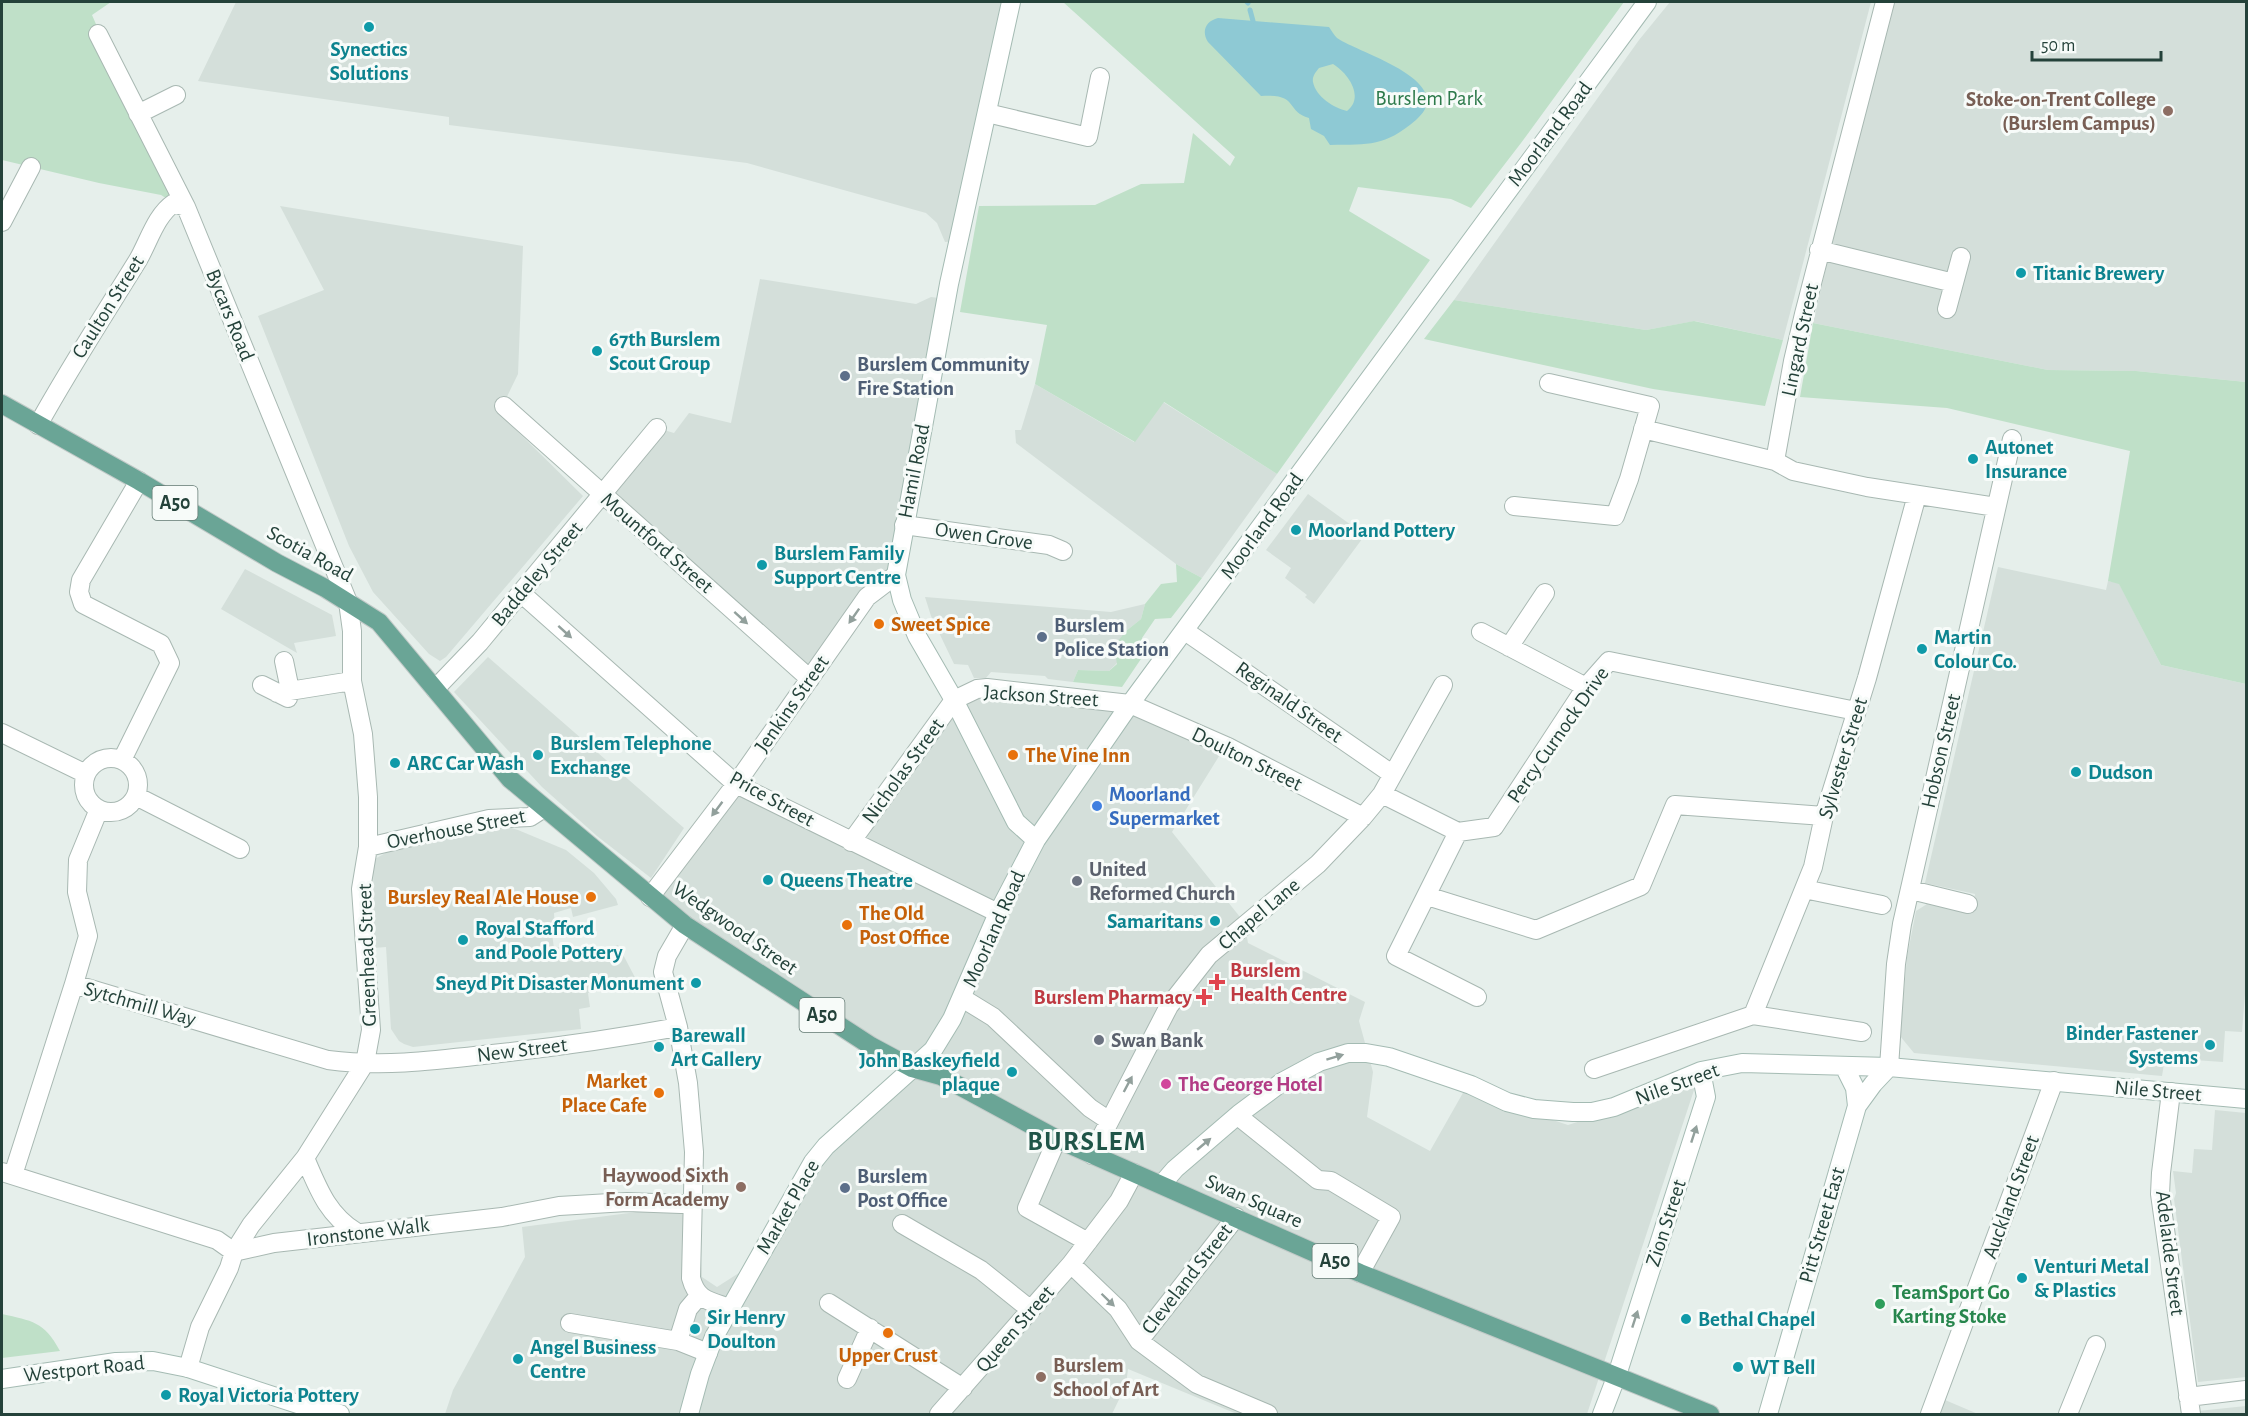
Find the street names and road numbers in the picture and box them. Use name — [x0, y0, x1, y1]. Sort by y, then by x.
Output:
street label: Moorland Road — [1504, 78, 1596, 190]
street label: Caulton Street — [68, 252, 148, 362]
street label: Bycars Road — [202, 266, 258, 364]
street label: Lingard Street — [1778, 281, 1822, 398]
street label: Hamil Road — [895, 422, 933, 520]
street label: Moorland Road — [1217, 469, 1307, 583]
road number: A50 — [152, 486, 198, 520]
street label: Mountford Street — [597, 489, 717, 597]
street label: Baddeley Street — [487, 518, 587, 630]
street label: Owen Grove — [934, 519, 1034, 553]
street label: Scotia Road — [264, 522, 357, 586]
street label: Jenkins Street — [751, 652, 833, 756]
street label: Reginald Street — [1232, 657, 1347, 747]
street label: Percy Curnock Drive — [1503, 663, 1613, 807]
street label: Jackson Street — [983, 682, 1099, 711]
street label: Hobson Street — [1918, 692, 1964, 810]
street label: Sylvester Street — [1815, 695, 1871, 821]
street label: Nicholas Street — [858, 714, 948, 827]
street label: Doulton Street — [1188, 723, 1306, 795]
street label: Price Street — [726, 767, 818, 831]
street label: Overhouse Street — [385, 805, 527, 853]
street label: Moorland Road — [959, 868, 1029, 990]
street label: Chapel Lane — [1214, 874, 1304, 954]
street label: Wedgwood Street — [669, 877, 801, 979]
street label: Greenhead Street — [354, 883, 380, 1027]
street label: Sytchmill Way — [82, 978, 198, 1030]
road number: A50 — [800, 998, 844, 1032]
street label: New Street — [476, 1034, 569, 1066]
street label: Nile Street — [1632, 1059, 1722, 1109]
street label: Nile Street — [2114, 1077, 2203, 1105]
street label: Auckland Street — [1979, 1132, 2043, 1261]
street label: Market Place — [753, 1156, 823, 1258]
street label: Pitt Street East — [1795, 1164, 1849, 1285]
street label: Swan Square — [1202, 1170, 1306, 1232]
street label: Zion Street — [1642, 1177, 1690, 1269]
street label: Adelaide Street — [2152, 1189, 2188, 1317]
street label: Ironstone Walk — [305, 1214, 431, 1250]
street label: Cleveland Street — [1138, 1220, 1237, 1338]
road number: A50 — [1312, 1244, 1358, 1278]
street label: Queen Street — [972, 1281, 1058, 1376]
street label: Westport Road — [22, 1352, 146, 1386]

